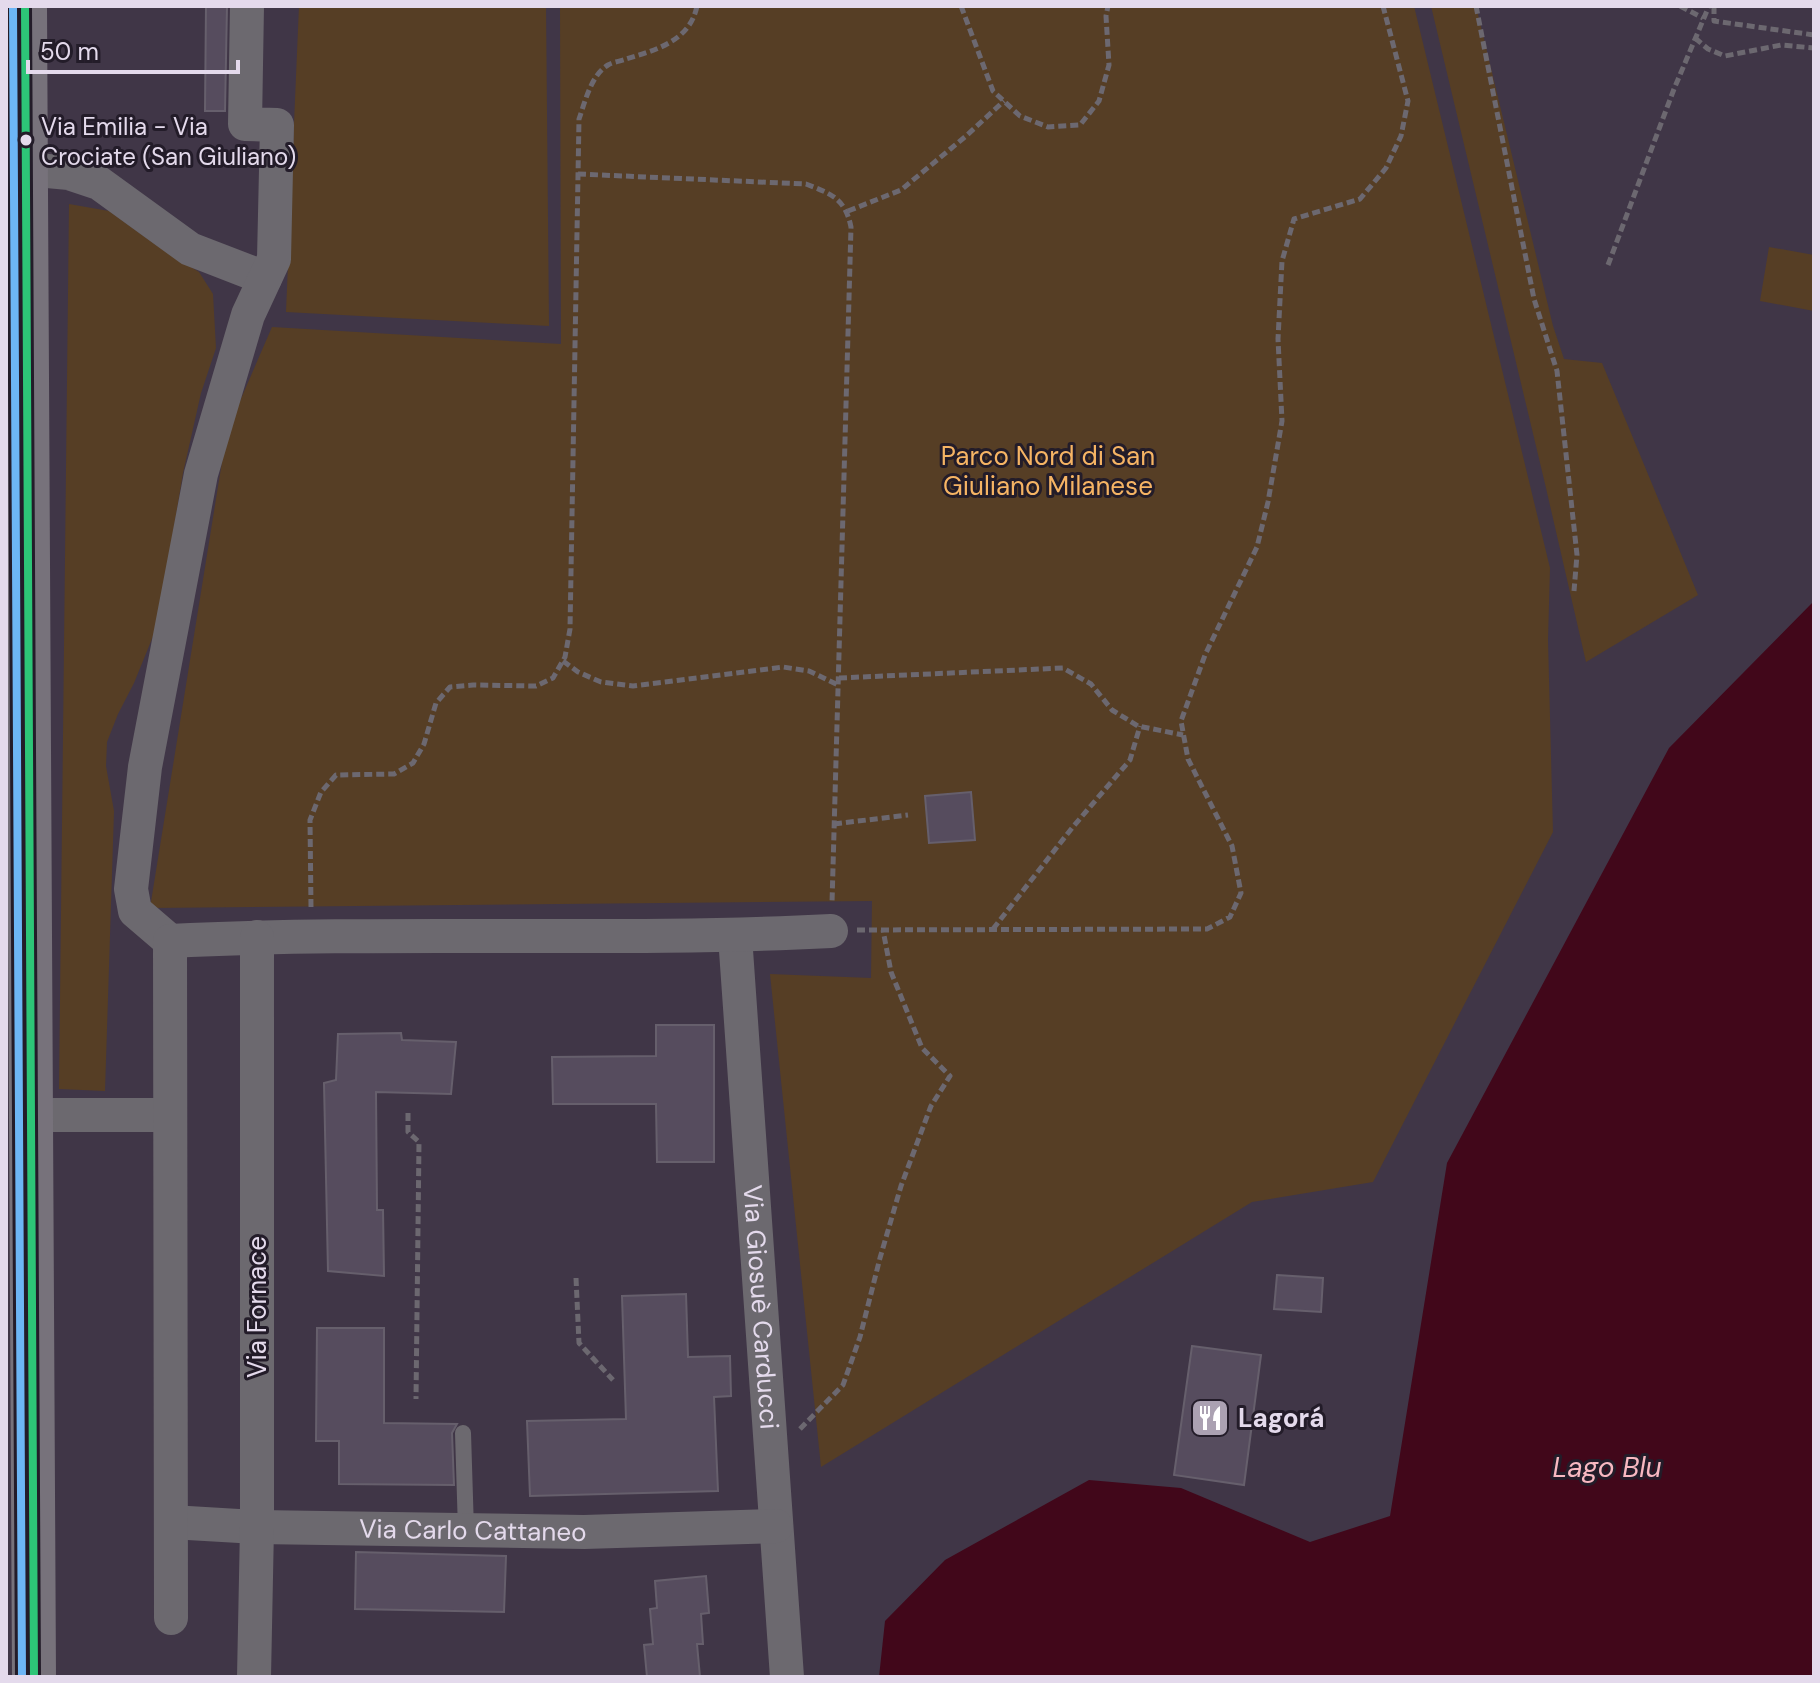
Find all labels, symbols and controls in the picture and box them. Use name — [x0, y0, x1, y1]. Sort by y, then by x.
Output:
scale bar — [28, 24, 238, 74]
text: 50 m — [40, 36, 99, 67]
place label: Via Emilia - Via Crociate (San Giuliano) — [41, 111, 296, 172]
marker: Via Emilia - Via Crociate (San Giuliano) — [18, 132, 34, 148]
park label: Parco Nord di San Giuliano Milanese — [941, 439, 1155, 503]
street label: Via Giosuè Carducci — [736, 1184, 787, 1430]
street label: Via Fornace — [240, 1236, 274, 1378]
restaurant icon: Lagorá — [1189, 1397, 1231, 1439]
place label: Lagorá — [1238, 1401, 1324, 1435]
water label: Lago Blu — [1552, 1449, 1662, 1486]
street label: Via Carlo Cattaneo — [359, 1512, 587, 1549]

